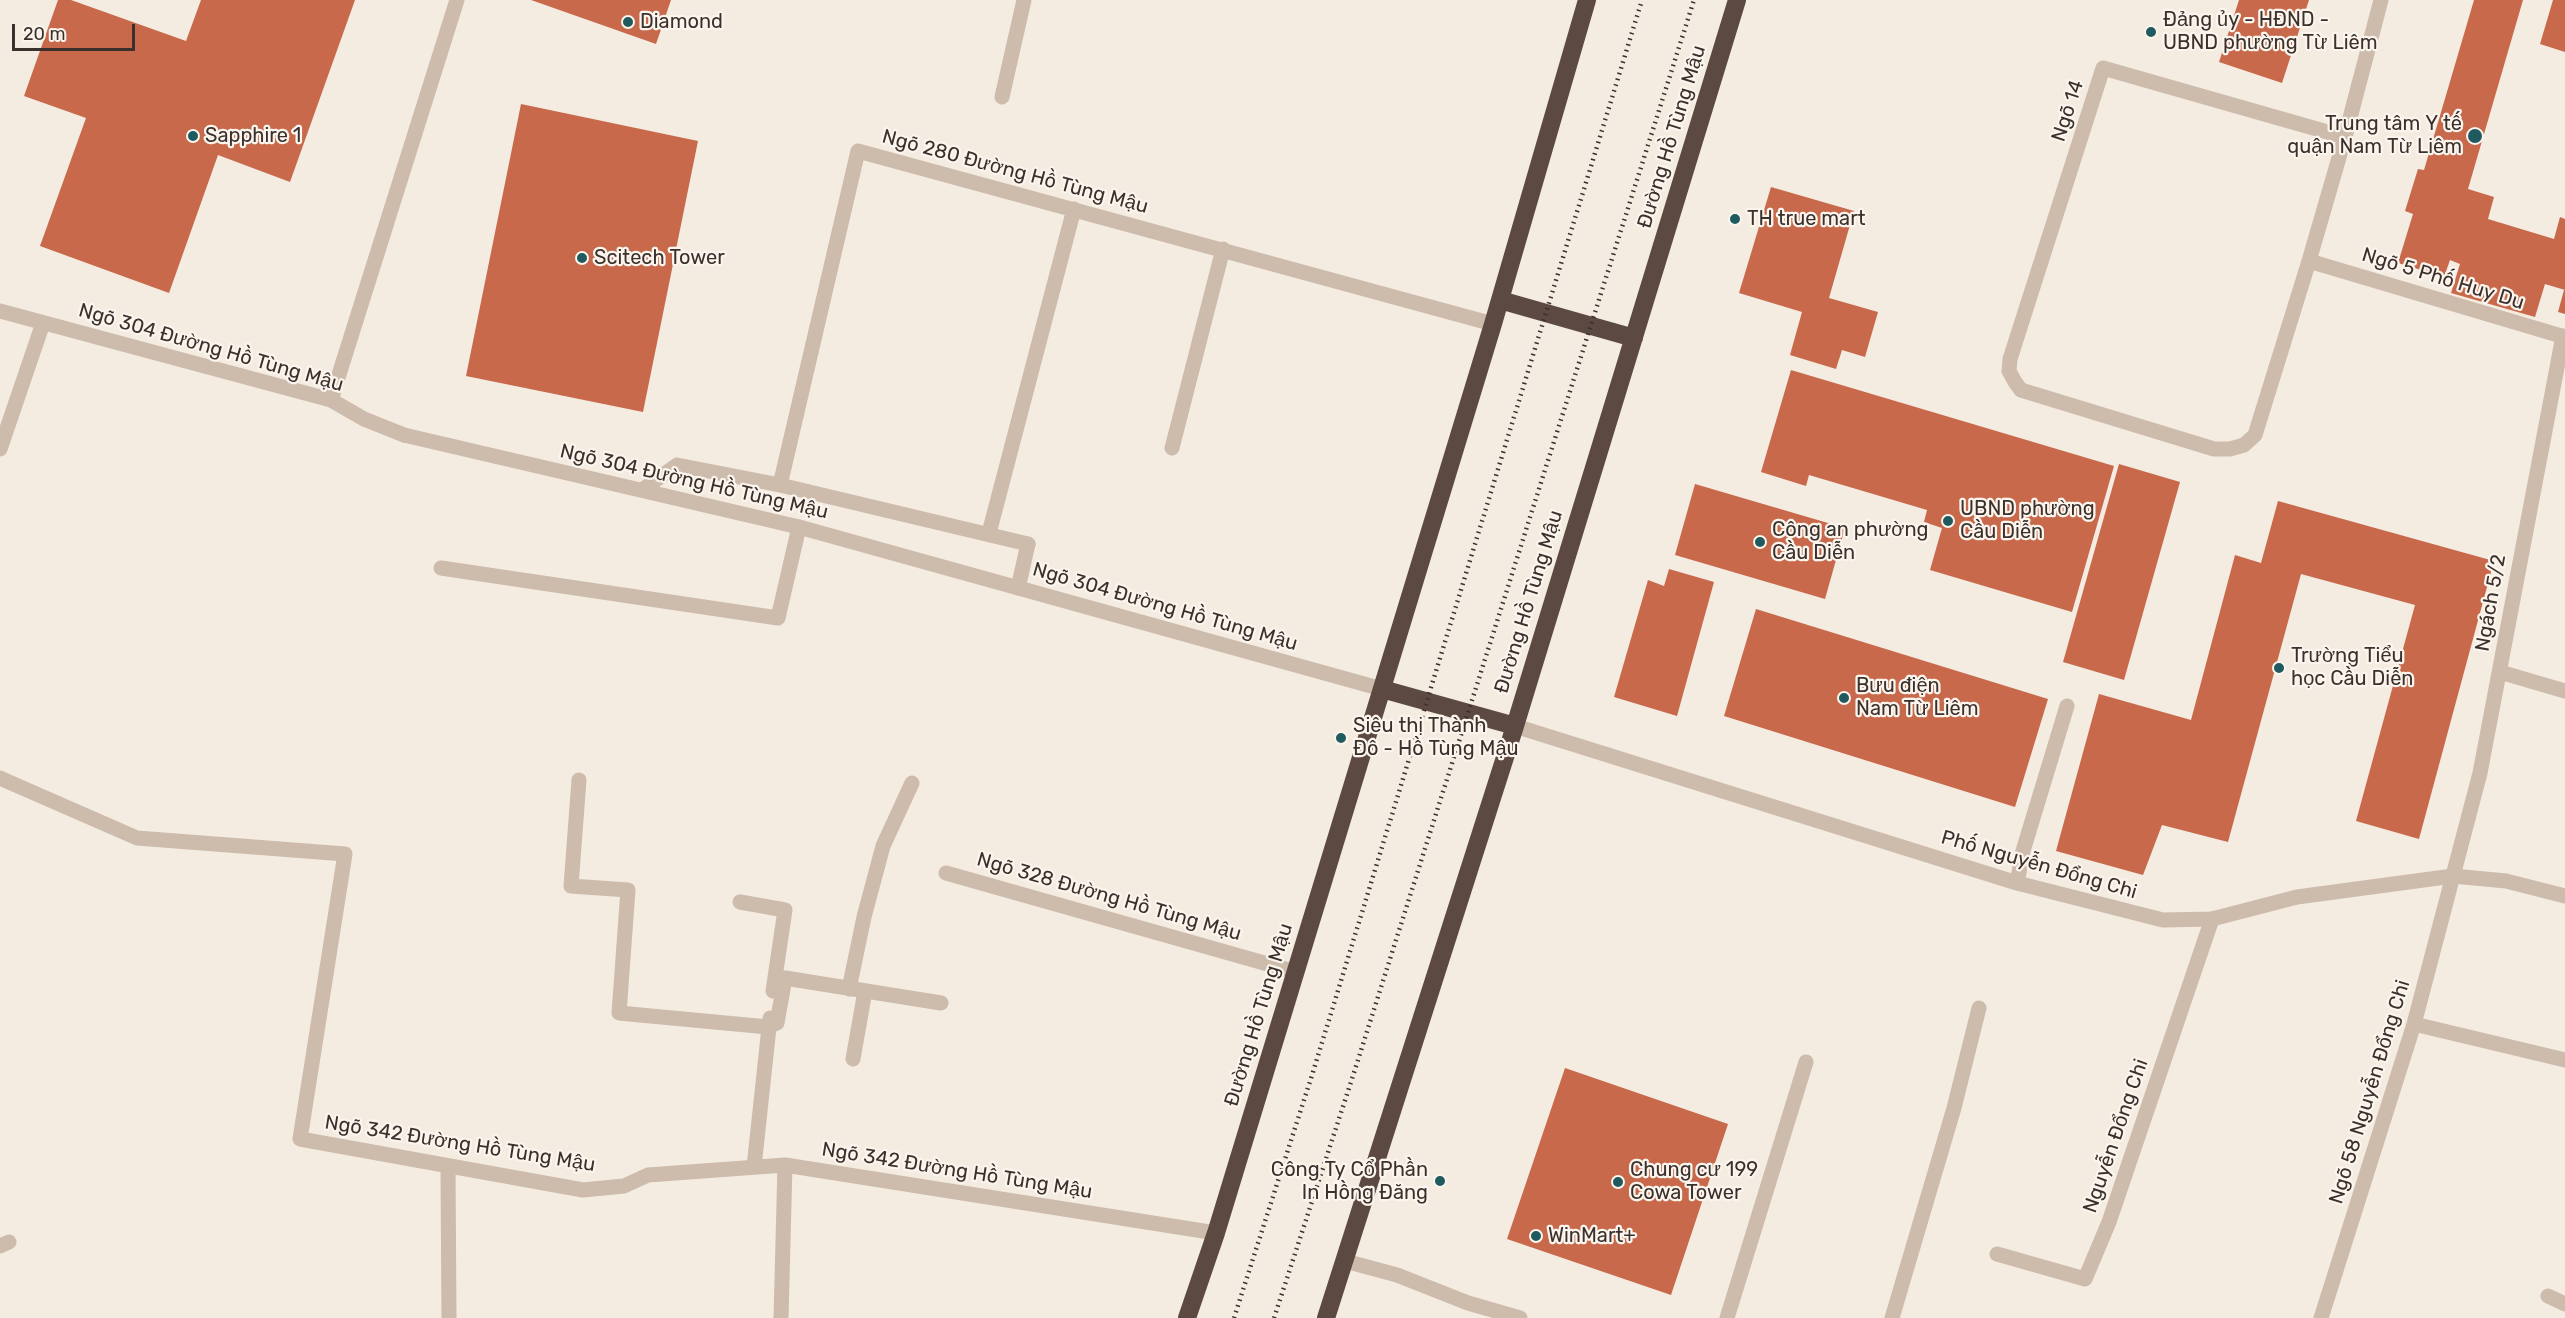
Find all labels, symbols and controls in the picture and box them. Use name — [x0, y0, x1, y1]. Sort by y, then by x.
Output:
place label: Đảng ủy - HĐND - UBND phường Từ Liêm — [2163, 8, 2377, 55]
place label: Diamond — [640, 10, 723, 34]
scale bar — [15, 12, 138, 50]
marker: Diamond — [621, 15, 635, 29]
text: 20 m — [23, 23, 65, 45]
marker: Đảng ủy - HĐND - UBND phường Từ Liêm — [2144, 25, 2158, 39]
street label: Đường Hồ Tùng Mậu — [1633, 43, 1711, 231]
street label: Ngõ 14 — [2047, 77, 2089, 145]
place label: Trung tâm Y tế quận Nam Từ Liêm — [2287, 112, 2462, 159]
place label: Sapphire 1 — [205, 124, 301, 148]
street label: Ngõ 280 Đường Hồ Tùng Mậu — [879, 125, 1151, 219]
marker: Trung tâm Y tế quận Nam Từ Liêm — [2466, 127, 2484, 145]
marker: Sapphire 1 — [186, 129, 200, 143]
place label: TH true mart — [1747, 207, 1866, 231]
marker: TH true mart — [1728, 212, 1742, 226]
street label: Ngõ 5 Phố Huy Du — [2359, 243, 2527, 315]
place label: Scitech Tower — [594, 246, 725, 270]
marker: Scitech Tower — [575, 251, 589, 265]
street label: Ngõ 304 Đường Hồ Tùng Mậu — [76, 299, 346, 397]
street label: Ngõ 304 Đường Hồ Tùng Mậu — [558, 439, 830, 525]
place label: UBND phường Cầu Diễn — [1960, 497, 2095, 544]
street label: Đường Hồ Tùng Mậu — [1490, 508, 1568, 696]
marker: UBND phường Cầu Diễn — [1941, 514, 1955, 528]
place label: Công an phường Cầu Diễn — [1772, 518, 1928, 565]
marker: Công an phường Cầu Diễn — [1753, 535, 1767, 549]
street label: Ngách 5/2 — [2471, 553, 2511, 653]
street label: Ngõ 304 Đường Hồ Tùng Mậu — [1030, 558, 1300, 656]
place label: Trường Tiểu học Cầu Diễn — [2291, 644, 2413, 691]
marker: Trường Tiểu học Cầu Diễn — [2272, 661, 2286, 675]
place label: Bưu điện Nam Từ Liêm — [1856, 674, 1979, 721]
marker: Bưu điện Nam Từ Liêm — [1837, 691, 1851, 705]
place label: Siêu thị Thành Đô - Hồ Tùng Mậu — [1353, 714, 1519, 761]
marker: Siêu thị Thành Đô - Hồ Tùng Mậu — [1334, 731, 1348, 745]
street label: Phố Nguyễn Đổng Chi — [1938, 826, 2140, 904]
street label: Ngõ 328 Đường Hồ Tùng Mậu — [974, 848, 1244, 946]
street label: Đường Hồ Tùng Mậu — [1220, 921, 1298, 1109]
street label: Ngõ 58 Nguyễn Đổng Chi — [2324, 977, 2416, 1207]
street label: Nguyễn Đổng Chi — [2078, 1056, 2154, 1216]
street label: Ngõ 342 Đường Hồ Tùng Mậu — [323, 1111, 597, 1177]
street label: Ngõ 342 Đường Hồ Tùng Mậu — [820, 1138, 1094, 1204]
place label: Công Ty Cổ Phần In Hồng Đăng — [1271, 1158, 1428, 1205]
place label: Chung cư 199 Cowa Tower — [1630, 1158, 1758, 1205]
marker: Công Ty Cổ Phần In Hồng Đăng — [1433, 1174, 1447, 1188]
marker: Chung cư 199 Cowa Tower — [1611, 1175, 1625, 1189]
place label: WinMart+ — [1548, 1224, 1636, 1248]
marker: WinMart+ — [1529, 1229, 1543, 1243]

